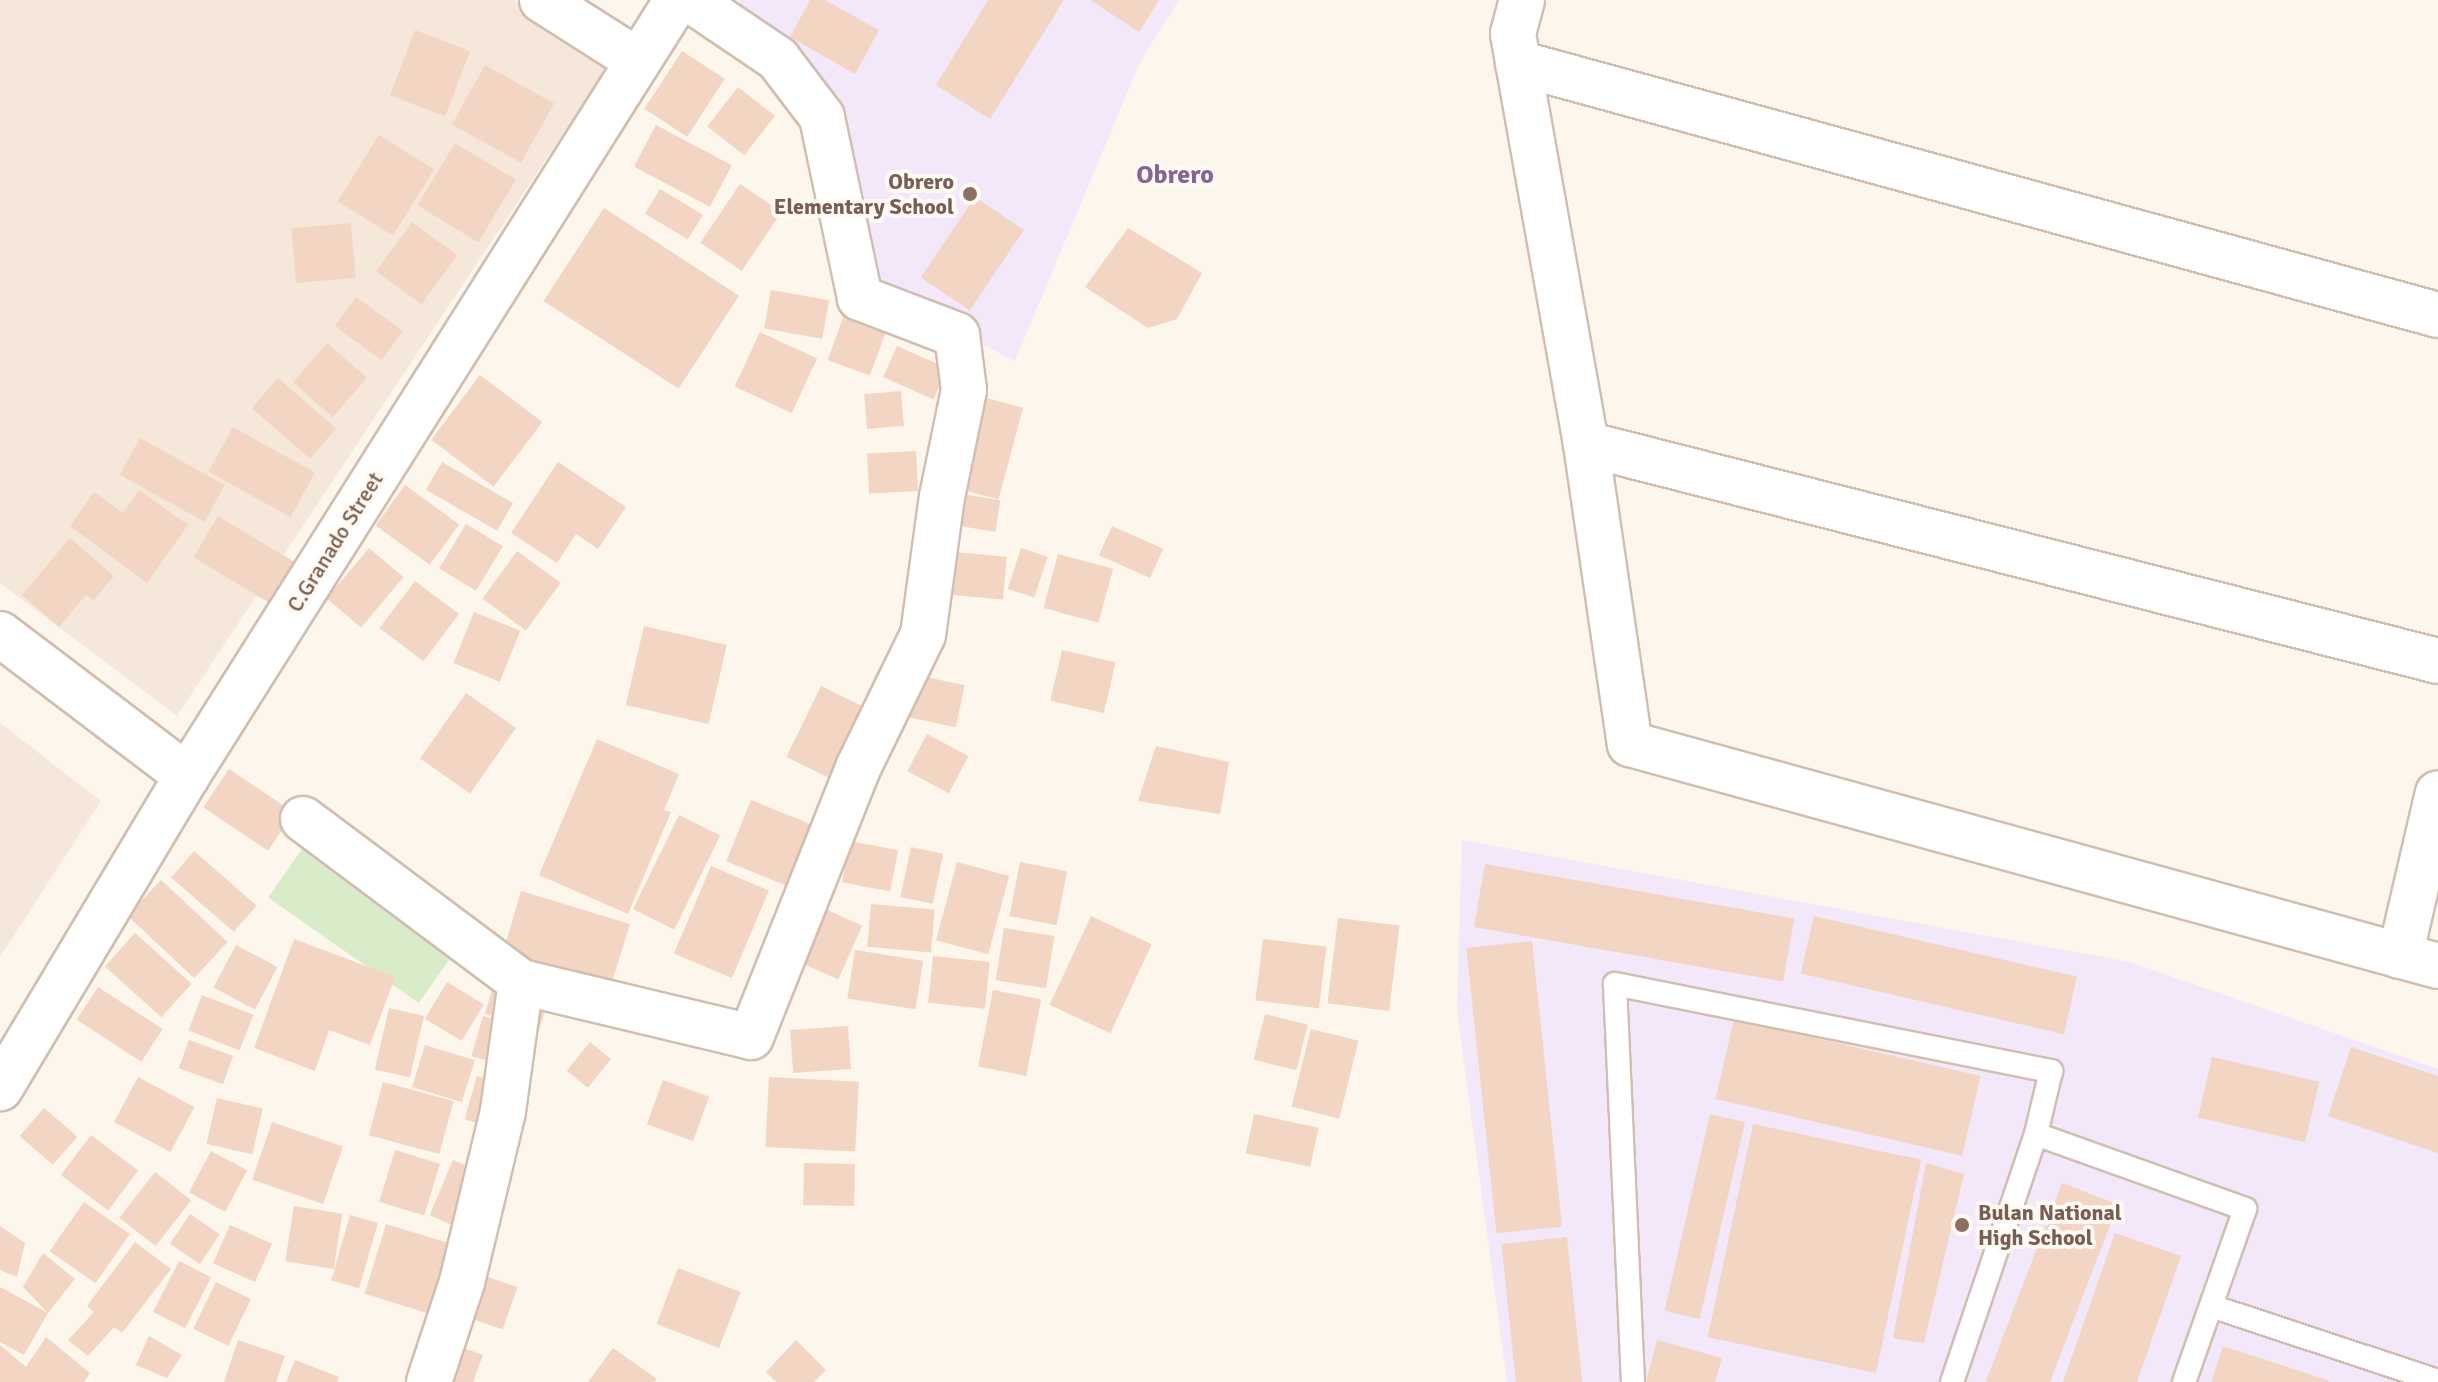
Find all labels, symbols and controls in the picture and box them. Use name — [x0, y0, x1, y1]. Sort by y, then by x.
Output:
district label: Obrero — [1136, 160, 1214, 192]
place label: Obrero Elementary School — [774, 168, 954, 220]
marker: Obrero Elementary School — [961, 185, 979, 203]
street label: C.Granado Street — [281, 467, 389, 617]
place label: Bulan National High School — [1978, 1199, 2122, 1250]
marker: Bulan National High School — [1953, 1216, 1971, 1234]

